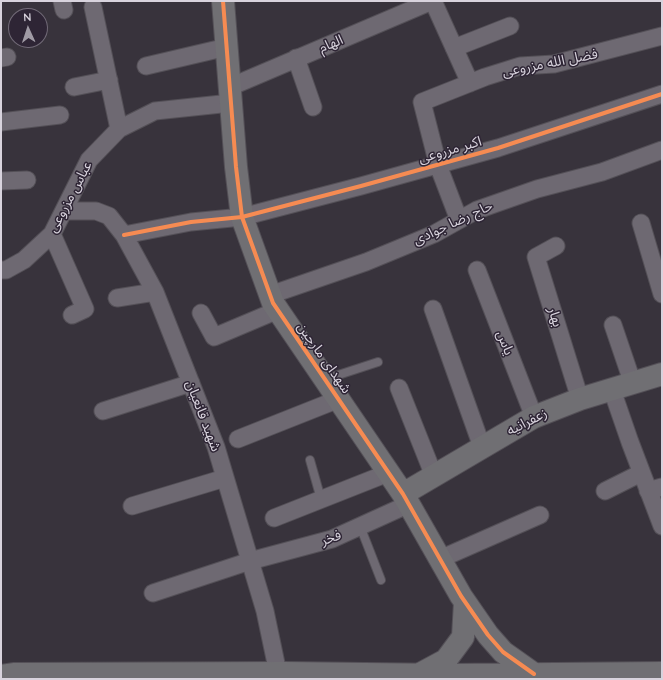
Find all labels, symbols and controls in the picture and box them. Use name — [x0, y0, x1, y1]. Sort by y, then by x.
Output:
north arrow — [8, 8, 48, 48]
text: N — [23, 10, 32, 24]
street label: الهام — [316, 31, 346, 57]
street label: فضل الله مزروعی — [501, 45, 599, 81]
street label: اکبر مزروعی — [416, 133, 484, 167]
street label: عباس مزروعی — [44, 158, 96, 236]
street label: حاج رضا جوادی — [411, 197, 495, 249]
street label: بهار — [544, 305, 566, 329]
street label: شهدای مارچین — [293, 319, 355, 397]
street label: یاس — [493, 328, 517, 358]
street label: شهید قانعیان — [182, 378, 224, 454]
street label: زعفرانیه — [504, 405, 550, 439]
street label: فخر — [318, 527, 344, 549]

